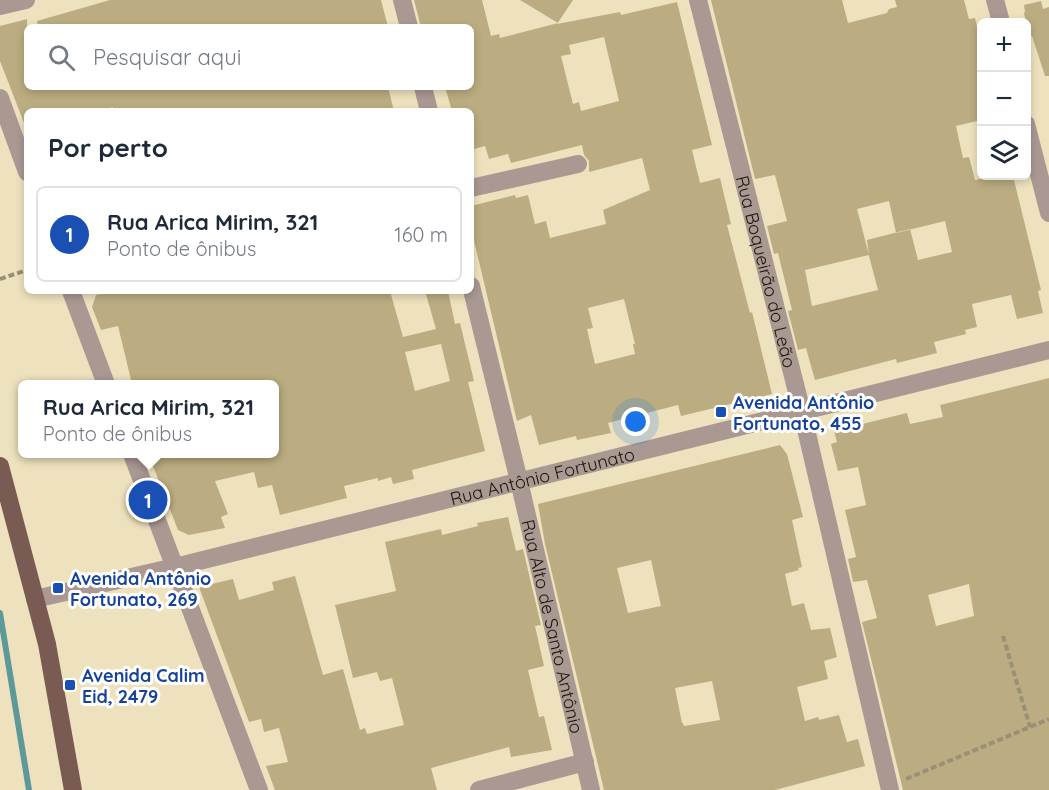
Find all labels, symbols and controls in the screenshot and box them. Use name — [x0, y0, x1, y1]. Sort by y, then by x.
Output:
map controls — [977, 18, 1031, 180]
button: + — [977, 18, 1031, 72]
search box — [24, 24, 474, 90]
icon: search — [45, 41, 78, 74]
text: Pesquisar aqui — [93, 43, 241, 71]
button: − — [977, 72, 1031, 126]
button: layers — [977, 126, 1031, 180]
text: Por perto — [48, 131, 168, 164]
street label: Rua Boqueirão do Leão — [731, 173, 802, 370]
text: Rua Arica Mirim, 321 — [107, 208, 318, 236]
text: 1 — [66, 222, 73, 247]
text: 160 m — [394, 222, 448, 247]
text: Ponto de ônibus — [107, 236, 256, 261]
popup — [18, 380, 279, 458]
place label: Avenida Antônio Fortunato, 455 — [733, 391, 874, 435]
text: Rua Arica Mirim, 321 — [43, 393, 254, 421]
marker: Avenida Antônio Fortunato, 455 — [714, 405, 728, 419]
your location — [621, 407, 650, 436]
text: Ponto de ônibus — [43, 421, 192, 446]
street label: Rua Antônio Fortunato — [448, 442, 637, 510]
pin: 1 — [128, 478, 168, 522]
street label: Rua Alto de Santo Antônio — [517, 517, 589, 736]
place label: Avenida Antônio Fortunato, 269 — [70, 567, 211, 611]
marker: Avenida Antônio Fortunato, 269 — [51, 581, 65, 595]
place label: Avenida Calim Eid, 2479 — [82, 664, 205, 708]
marker: Avenida Calim Eid, 2479 — [63, 678, 77, 692]

